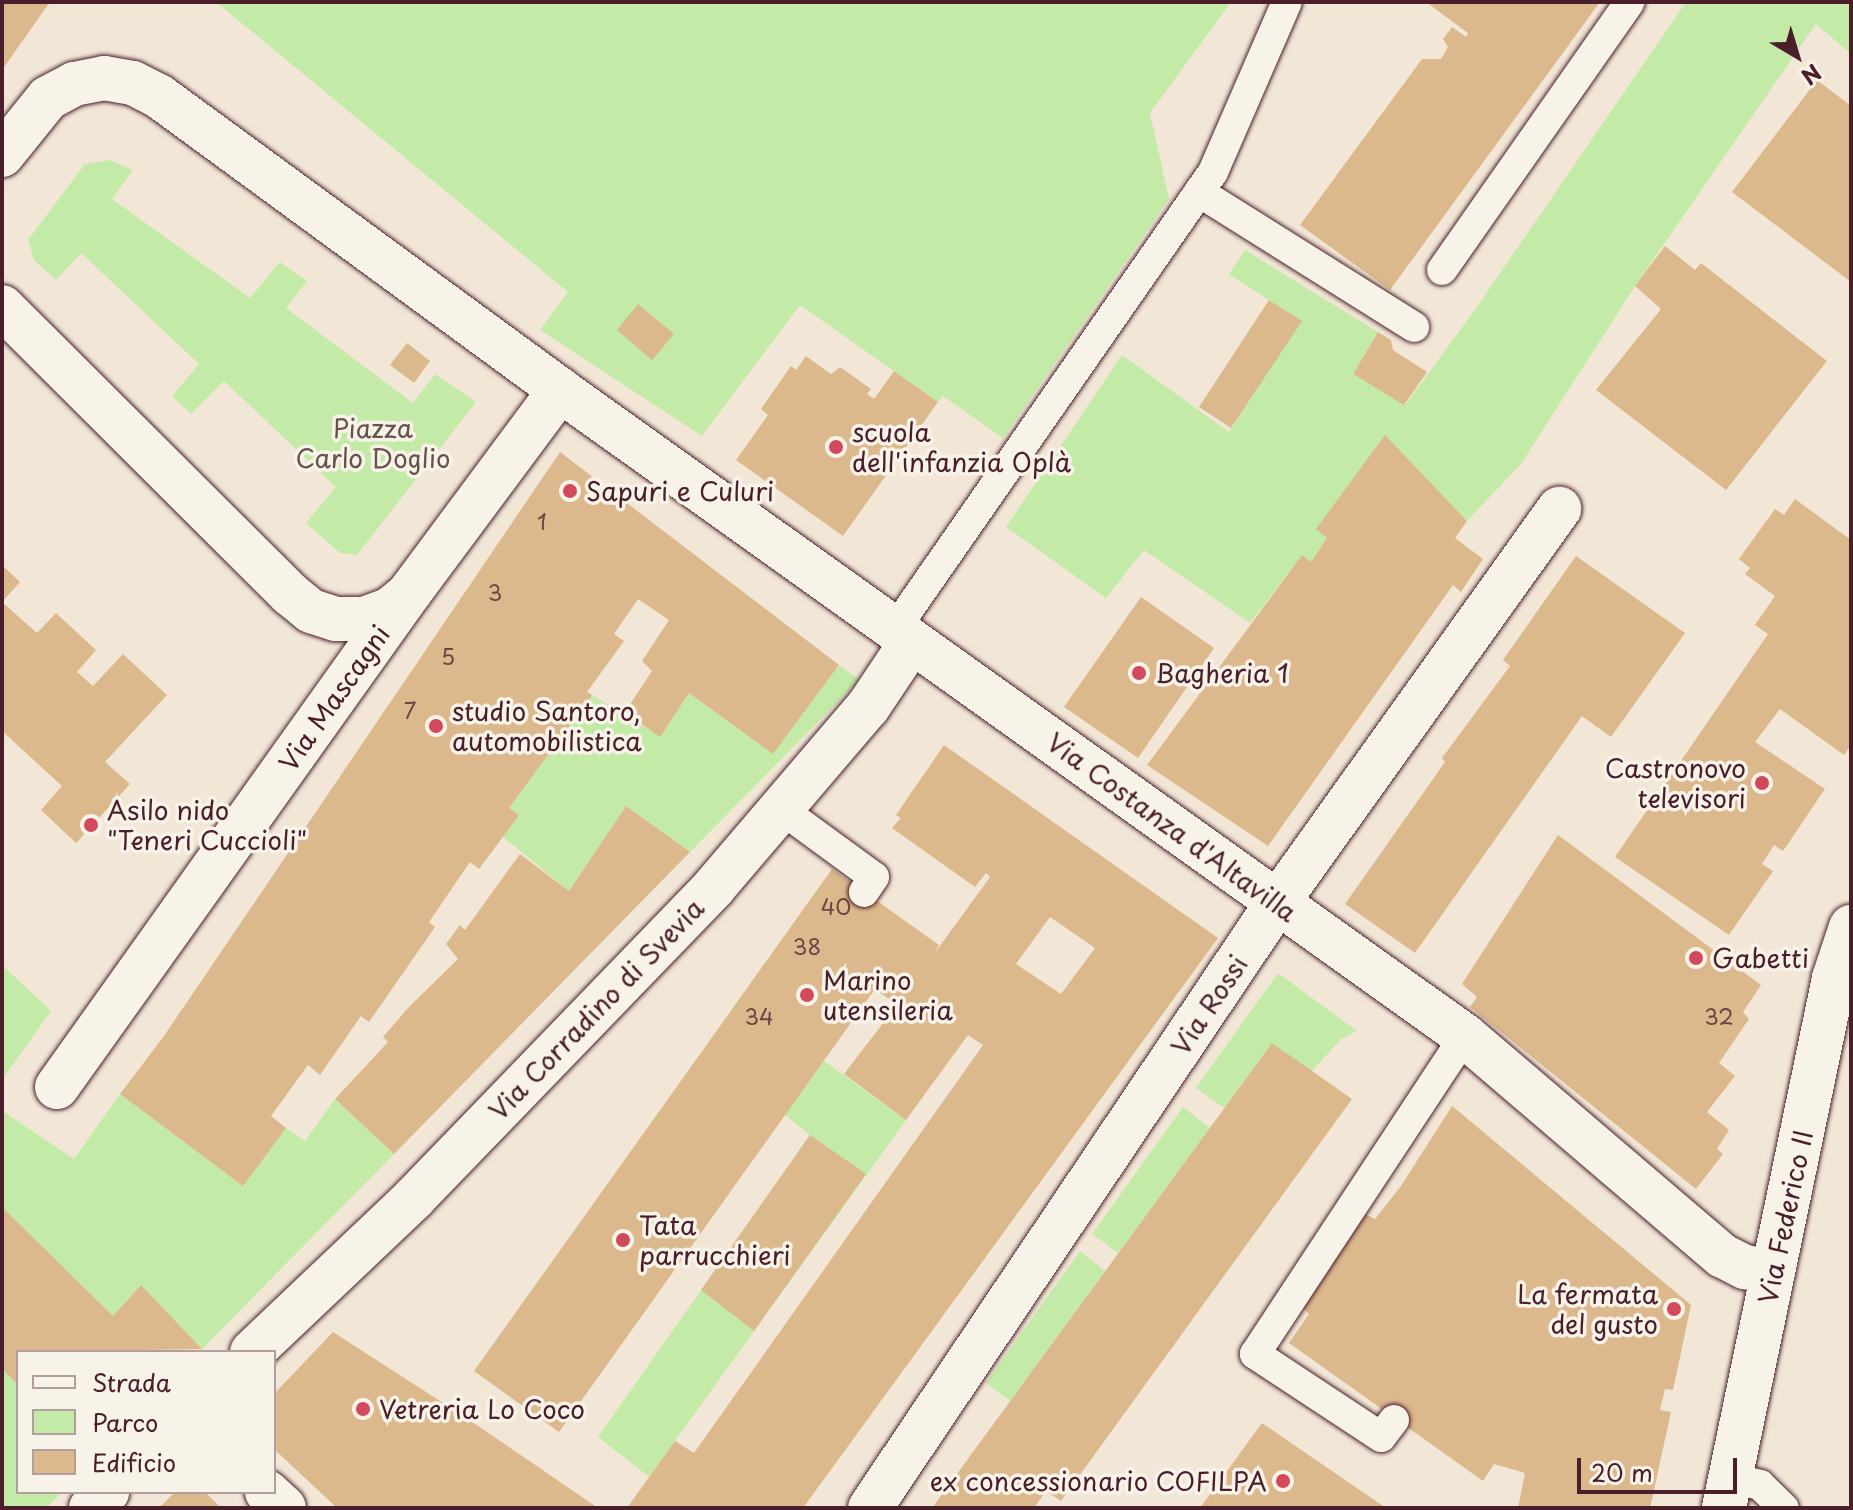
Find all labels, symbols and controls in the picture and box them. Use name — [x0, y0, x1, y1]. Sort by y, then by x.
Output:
north arrow — [1757, 16, 1837, 96]
text: N — [1795, 57, 1829, 94]
park label: Piazza Carlo Doglio — [295, 412, 451, 474]
place label: scuola dell'infanzia Oplà — [852, 416, 1071, 478]
marker: scuola dell'infanzia Oplà — [827, 438, 845, 456]
place label: Sapuri e Culuri — [586, 475, 773, 507]
marker: Sapuri e Culuri — [561, 482, 579, 500]
house number: 1 — [537, 508, 547, 534]
house number: 3 — [488, 579, 502, 605]
street label: Via Mascagni — [272, 619, 396, 777]
house number: 5 — [441, 643, 455, 669]
place label: Bagheria 1 — [1155, 657, 1289, 689]
marker: Bagheria 1 — [1130, 664, 1148, 682]
place label: studio Santoro, automobilistica — [452, 695, 642, 756]
house number: 7 — [404, 697, 416, 723]
marker: studio Santoro, automobilistica — [427, 717, 445, 735]
street label: Via Costanza d'Altavilla — [1042, 726, 1302, 928]
place label: Castronovo televisori — [1605, 752, 1746, 814]
marker: Castronovo televisori — [1753, 774, 1771, 792]
place label: Asilo nido "Teneri Cuccioli" — [107, 794, 309, 856]
marker: Asilo nido "Teneri Cuccioli" — [82, 816, 100, 834]
street label: Via Corradino di Svevia — [482, 892, 710, 1126]
house number: 40 — [821, 893, 851, 919]
house number: 38 — [793, 933, 821, 959]
place label: Gabetti — [1712, 942, 1809, 974]
marker: Gabetti — [1687, 949, 1705, 967]
street label: Via Rossi — [1165, 950, 1253, 1060]
place label: Marino utensileria — [823, 964, 953, 1026]
marker: Marino utensileria — [798, 986, 816, 1004]
house number: 34 — [744, 1003, 774, 1029]
house number: 32 — [1704, 1003, 1734, 1029]
street label: Via Federico II — [1751, 1128, 1819, 1306]
place label: Tata parrucchieri — [639, 1209, 791, 1270]
marker: Tata parrucchieri — [614, 1231, 632, 1249]
place label: La fermata del gusto — [1516, 1278, 1658, 1340]
marker: La fermata del gusto — [1665, 1300, 1683, 1318]
legend — [16, 1350, 276, 1494]
text: Strada — [92, 1364, 171, 1400]
place label: Vetreria Lo Coco — [379, 1393, 585, 1425]
marker: Vetreria Lo Coco — [354, 1400, 372, 1418]
text: Parco — [92, 1404, 158, 1440]
scale bar — [1581, 1442, 1741, 1492]
text: Edificio — [92, 1444, 176, 1480]
text: 20 m — [1591, 1454, 1653, 1490]
place label: ex concessionario COFILPA — [930, 1465, 1267, 1497]
marker: ex concessionario COFILPA — [1274, 1472, 1292, 1490]

